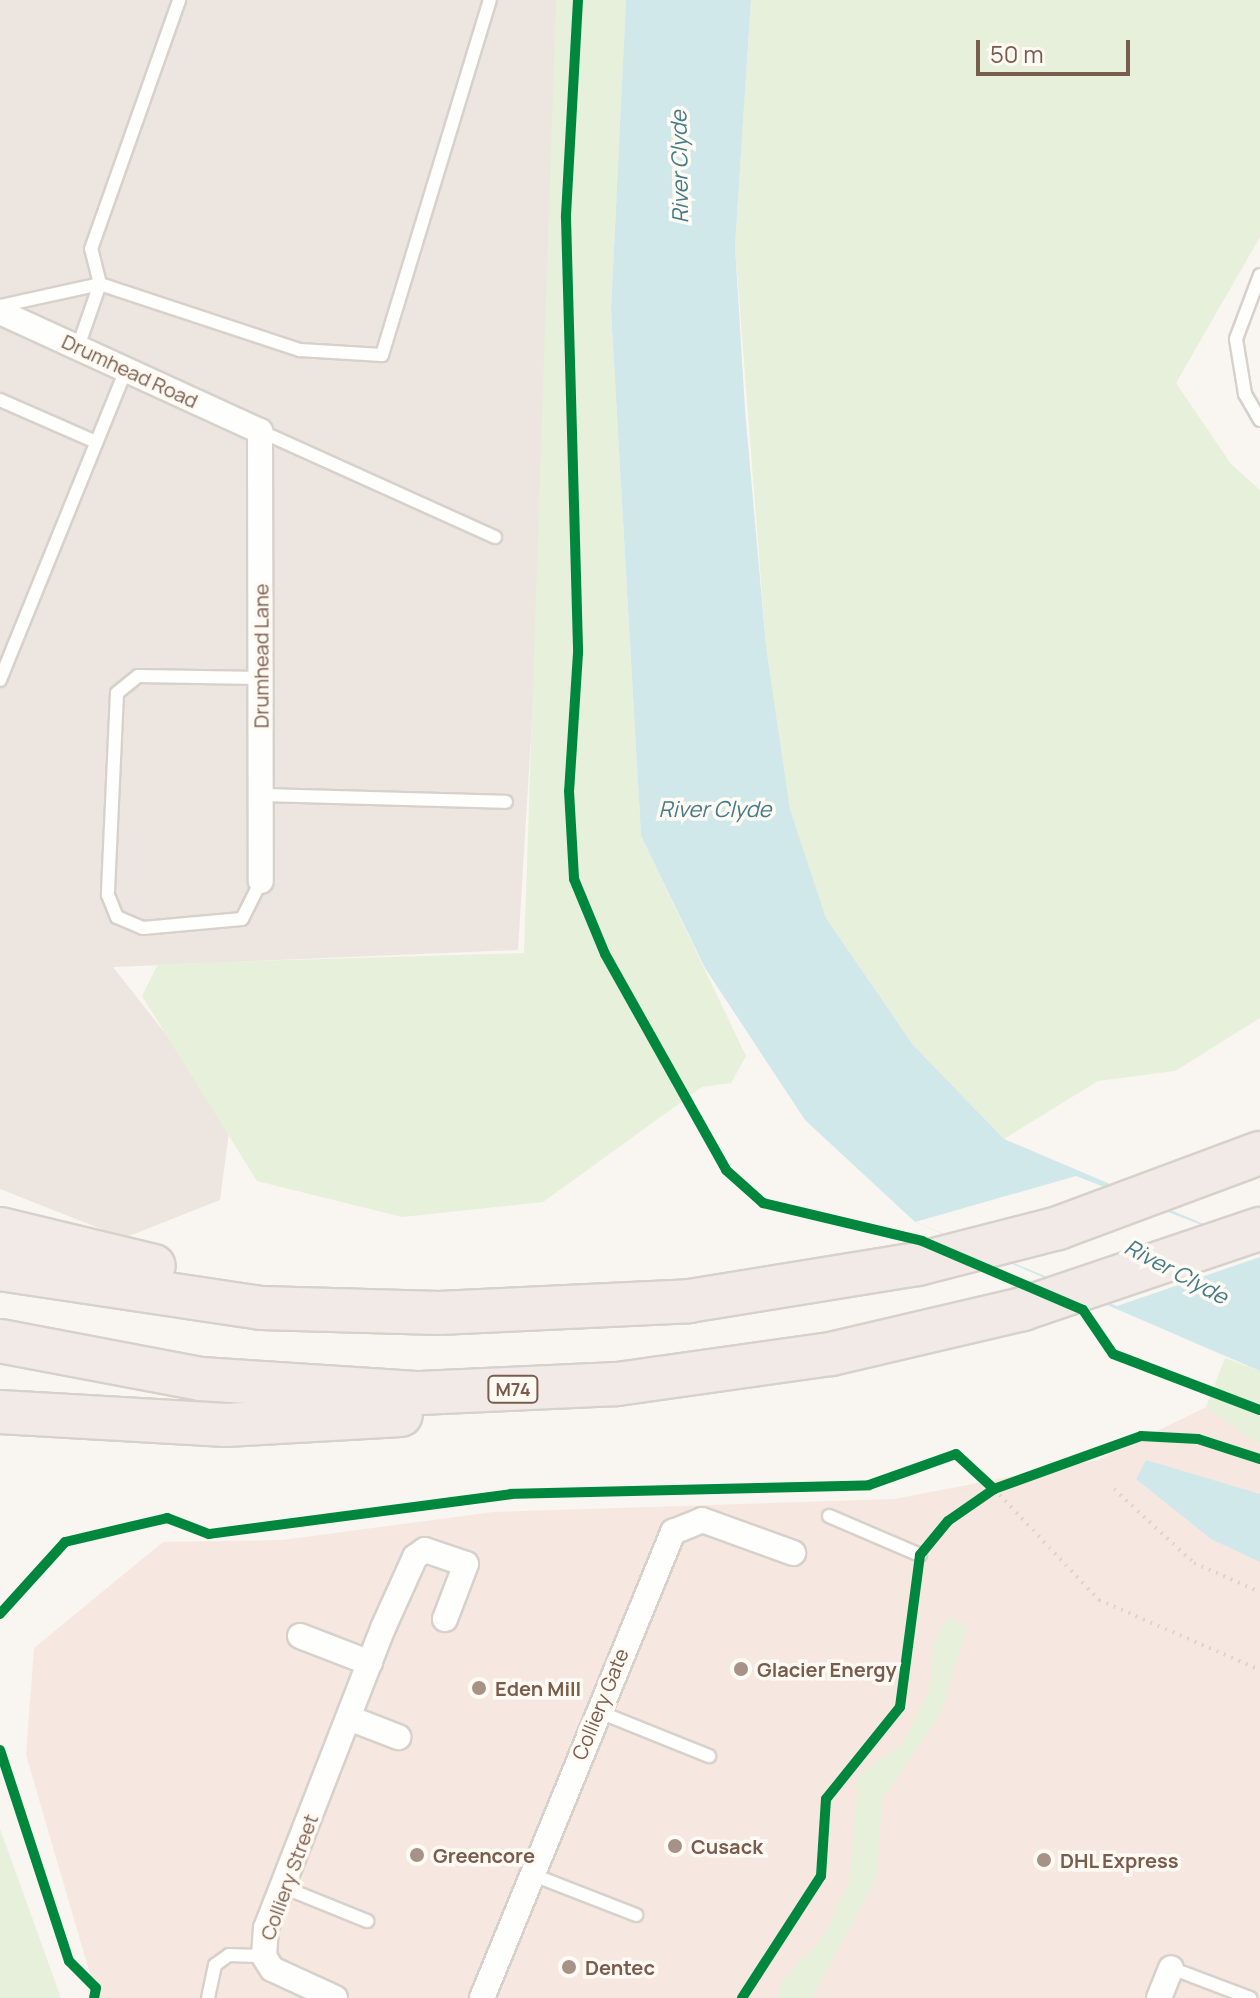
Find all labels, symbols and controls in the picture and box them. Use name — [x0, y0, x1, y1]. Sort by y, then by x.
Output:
scale bar — [980, 24, 1134, 74]
text: 50 m — [990, 37, 1044, 70]
water label: River Clyde — [666, 110, 694, 224]
street label: Drumhead Road — [58, 329, 202, 413]
street label: Drumhead Lane — [249, 584, 273, 728]
water label: River Clyde — [659, 797, 771, 823]
water label: River Clyde — [1120, 1234, 1232, 1310]
road number: M74 — [487, 1375, 539, 1403]
street label: Colliery Gate — [567, 1645, 633, 1763]
place label: Glacier Energy — [757, 1657, 897, 1681]
marker: Glacier Energy — [732, 1660, 750, 1678]
place label: Eden Mill — [495, 1676, 581, 1700]
marker: Eden Mill — [470, 1679, 488, 1697]
street label: Colliery Street — [255, 1811, 323, 1943]
place label: Cusack — [691, 1834, 763, 1858]
marker: Cusack — [666, 1837, 684, 1855]
place label: Greencore — [433, 1843, 535, 1867]
marker: Greencore — [408, 1846, 426, 1864]
place label: DHL Express — [1060, 1848, 1180, 1872]
marker: DHL Express — [1035, 1851, 1053, 1869]
place label: Dentec — [585, 1955, 655, 1979]
marker: Dentec — [560, 1958, 578, 1976]

